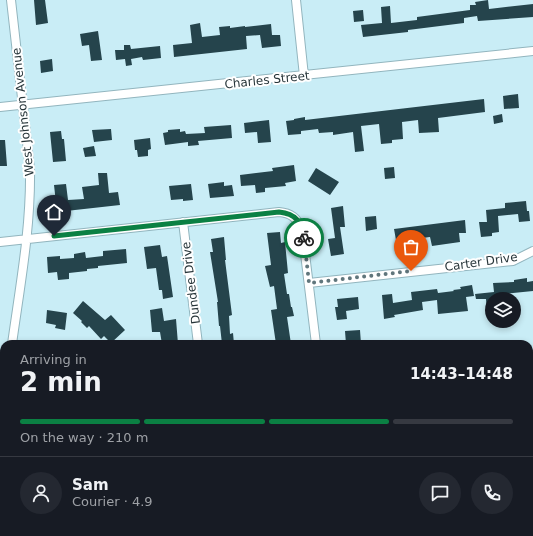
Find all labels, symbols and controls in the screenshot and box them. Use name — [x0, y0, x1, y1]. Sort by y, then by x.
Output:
street label: West Johnson Avenue — [9, 47, 37, 177]
street label: Charles Street — [224, 69, 311, 91]
pin — [37, 195, 71, 236]
icon: home — [43, 201, 65, 223]
courier — [284, 218, 324, 258]
icon: bike — [293, 227, 315, 249]
pin — [394, 230, 428, 271]
icon: bag — [400, 236, 422, 258]
street label: Dundee Drive — [179, 241, 203, 325]
street label: Carter Drive — [444, 250, 518, 274]
map controls — [485, 292, 521, 328]
button: layers — [485, 292, 521, 328]
text: Arriving in — [20, 352, 87, 367]
text: 14:43–14:48 — [410, 365, 513, 383]
text: 2 min — [20, 367, 102, 397]
text: On the way · 210 m — [20, 430, 148, 445]
button: person — [20, 472, 62, 514]
button: chat — [419, 472, 461, 514]
button: phone — [471, 472, 513, 514]
text: Sam — [72, 476, 109, 494]
text: Courier · 4.9 — [72, 494, 153, 509]

